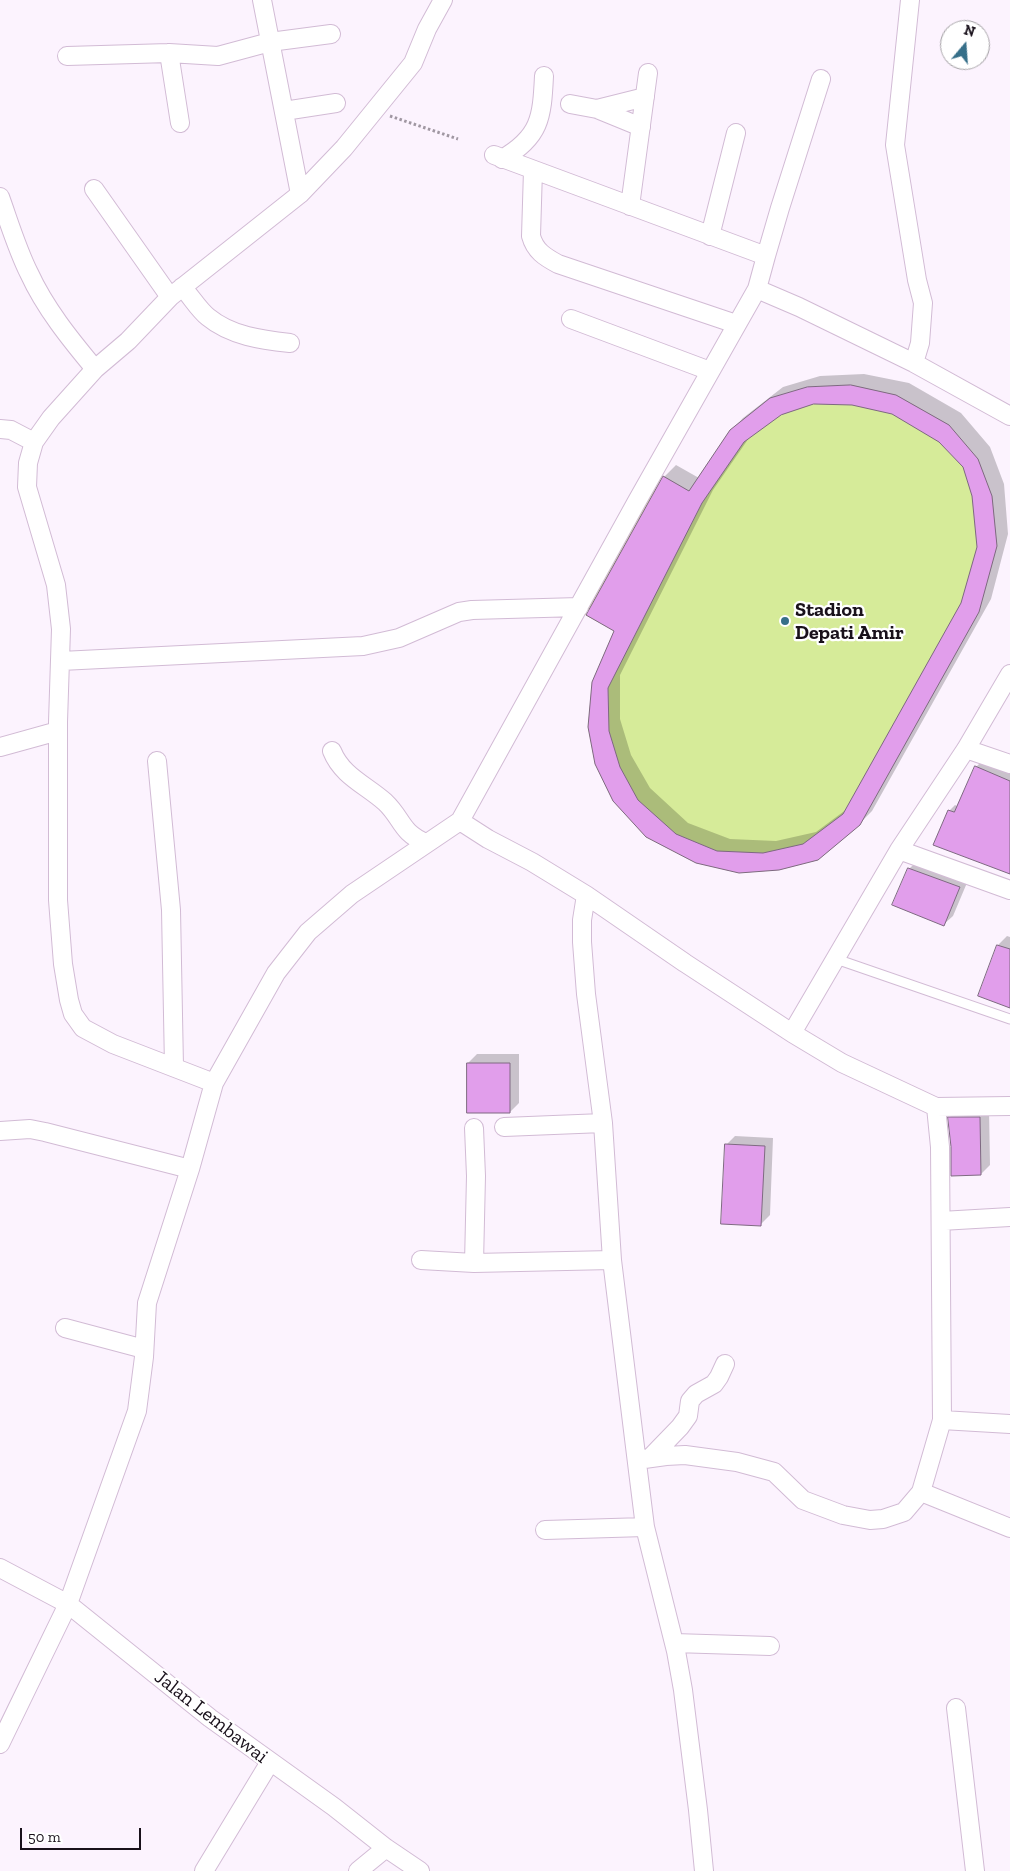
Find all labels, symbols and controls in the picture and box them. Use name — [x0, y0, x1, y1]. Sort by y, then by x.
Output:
north arrow — [940, 20, 990, 70]
text: N — [962, 21, 977, 41]
place label: Stadion Depati Amir — [795, 598, 904, 645]
marker: Stadion Depati Amir — [779, 615, 791, 627]
street label: Jalan Lembawai — [150, 1665, 272, 1769]
scale bar — [22, 1818, 144, 1850]
text: 50 m — [28, 1828, 61, 1846]

